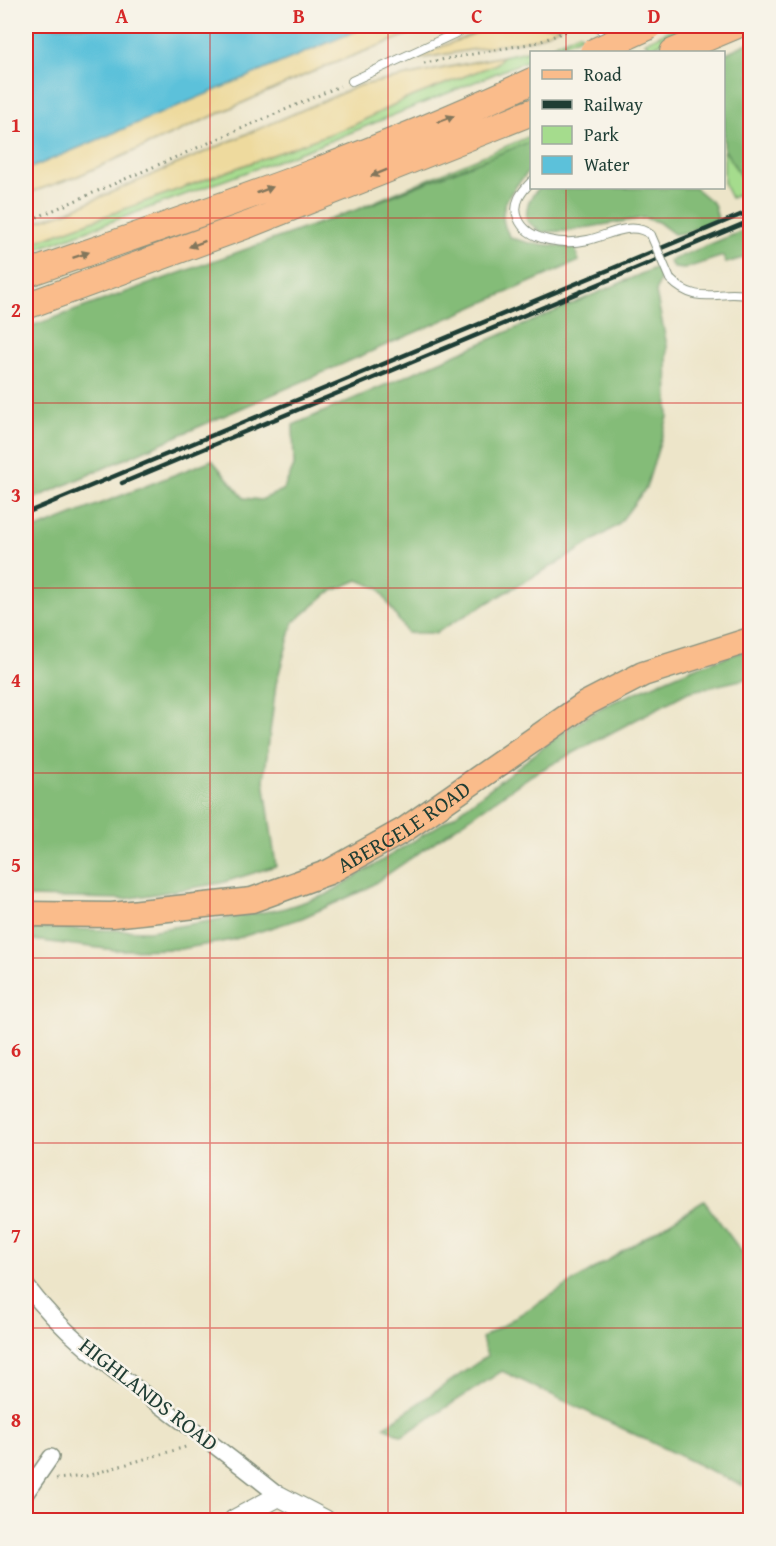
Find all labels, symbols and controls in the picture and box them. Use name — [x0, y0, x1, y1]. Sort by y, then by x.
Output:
text: A — [116, 1, 129, 30]
text: B — [293, 1, 305, 30]
text: C — [471, 1, 483, 30]
text: D — [647, 1, 661, 30]
legend — [530, 51, 725, 189]
text: Road — [584, 61, 622, 88]
text: Railway — [584, 91, 643, 118]
text: 1 — [11, 110, 21, 139]
one-way arrow — [437, 113, 455, 123]
text: Park — [584, 121, 620, 148]
text: Water — [584, 151, 630, 178]
one-way arrow — [370, 169, 388, 178]
one-way arrow — [256, 184, 274, 194]
one-way arrow — [188, 239, 206, 249]
one-way arrow — [72, 249, 90, 259]
text: 2 — [11, 295, 21, 324]
text: 3 — [11, 480, 21, 509]
text: 4 — [11, 665, 21, 694]
street label: ABERGELE ROAD — [331, 773, 477, 881]
text: 5 — [11, 850, 21, 879]
text: 6 — [11, 1035, 21, 1064]
text: 7 — [11, 1220, 21, 1249]
street label: HIGHLANDS ROAD — [73, 1330, 225, 1458]
text: 8 — [11, 1405, 21, 1434]

